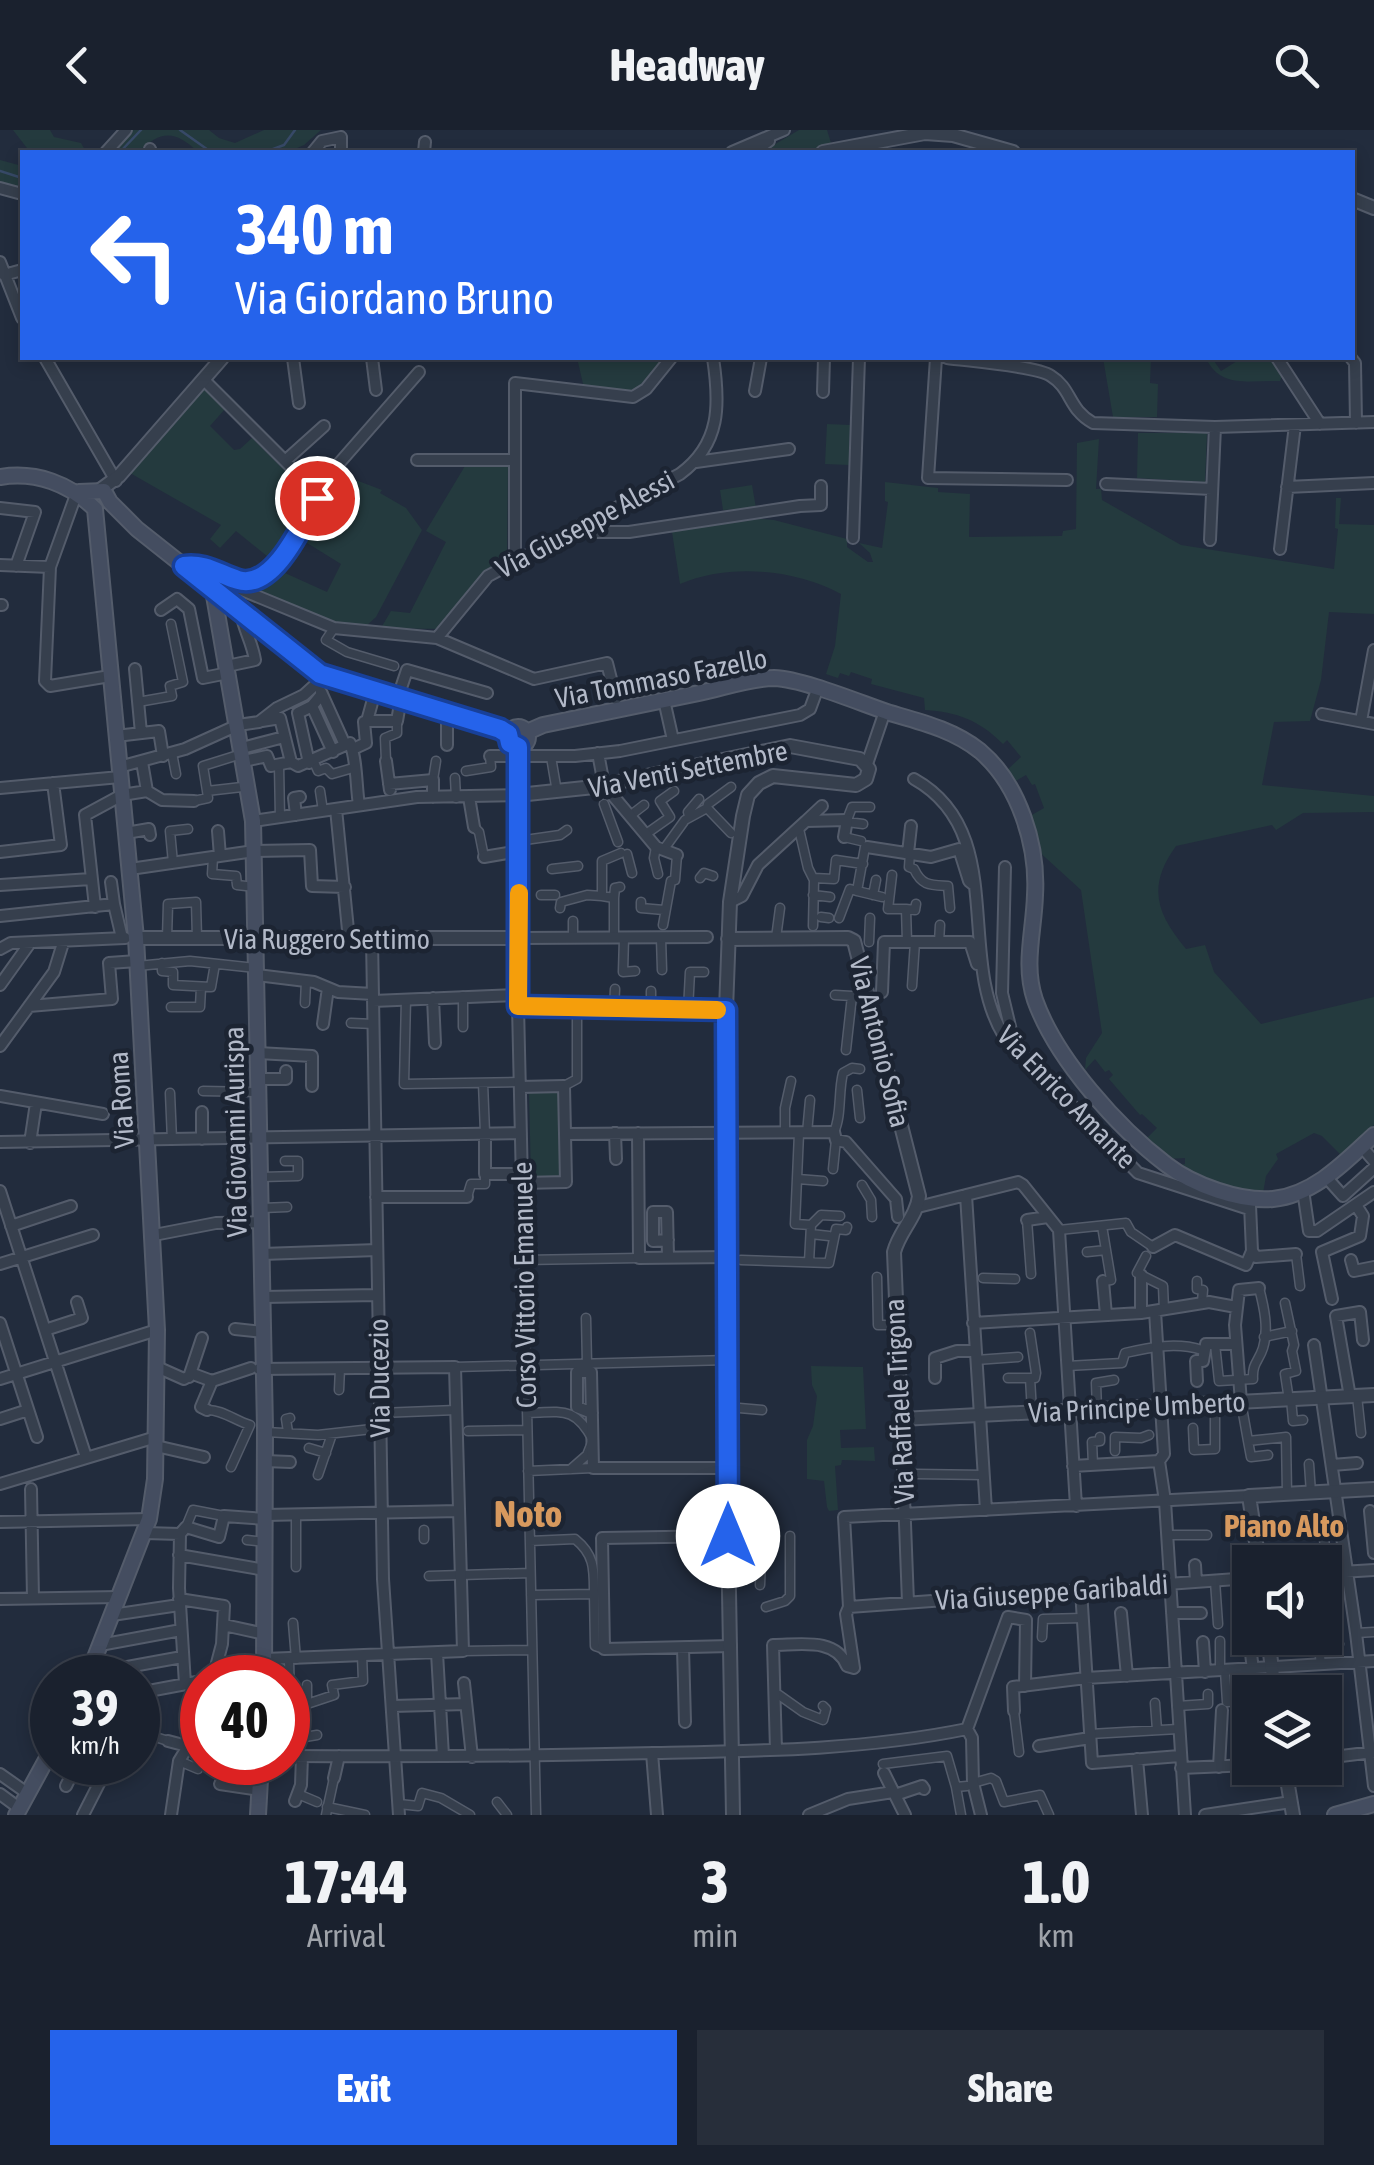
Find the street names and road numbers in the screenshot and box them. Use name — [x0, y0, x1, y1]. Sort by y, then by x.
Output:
street label: Via Giuseppe Alessi — [490, 464, 680, 584]
street label: Via Tommaso Fazello — [552, 642, 770, 714]
street label: Via Venti Settembre — [586, 734, 790, 804]
street label: Via Ruggero Settimo — [224, 923, 430, 955]
street label: Via Antonio Sofia — [843, 954, 917, 1130]
street label: Via Enrico Amante — [991, 1019, 1143, 1175]
street label: Via Giovanni Aurispa — [217, 1026, 253, 1238]
street label: Via Roma — [102, 1050, 140, 1150]
street label: Corso Vittorio Emanuele — [506, 1161, 542, 1409]
street label: Via Raffaele Trigona — [878, 1298, 920, 1504]
street label: Via Ducezio — [362, 1318, 396, 1438]
street label: Via Principe Umberto — [1028, 1385, 1246, 1429]
street label: Via Giuseppe Garibaldi — [935, 1568, 1169, 1616]

